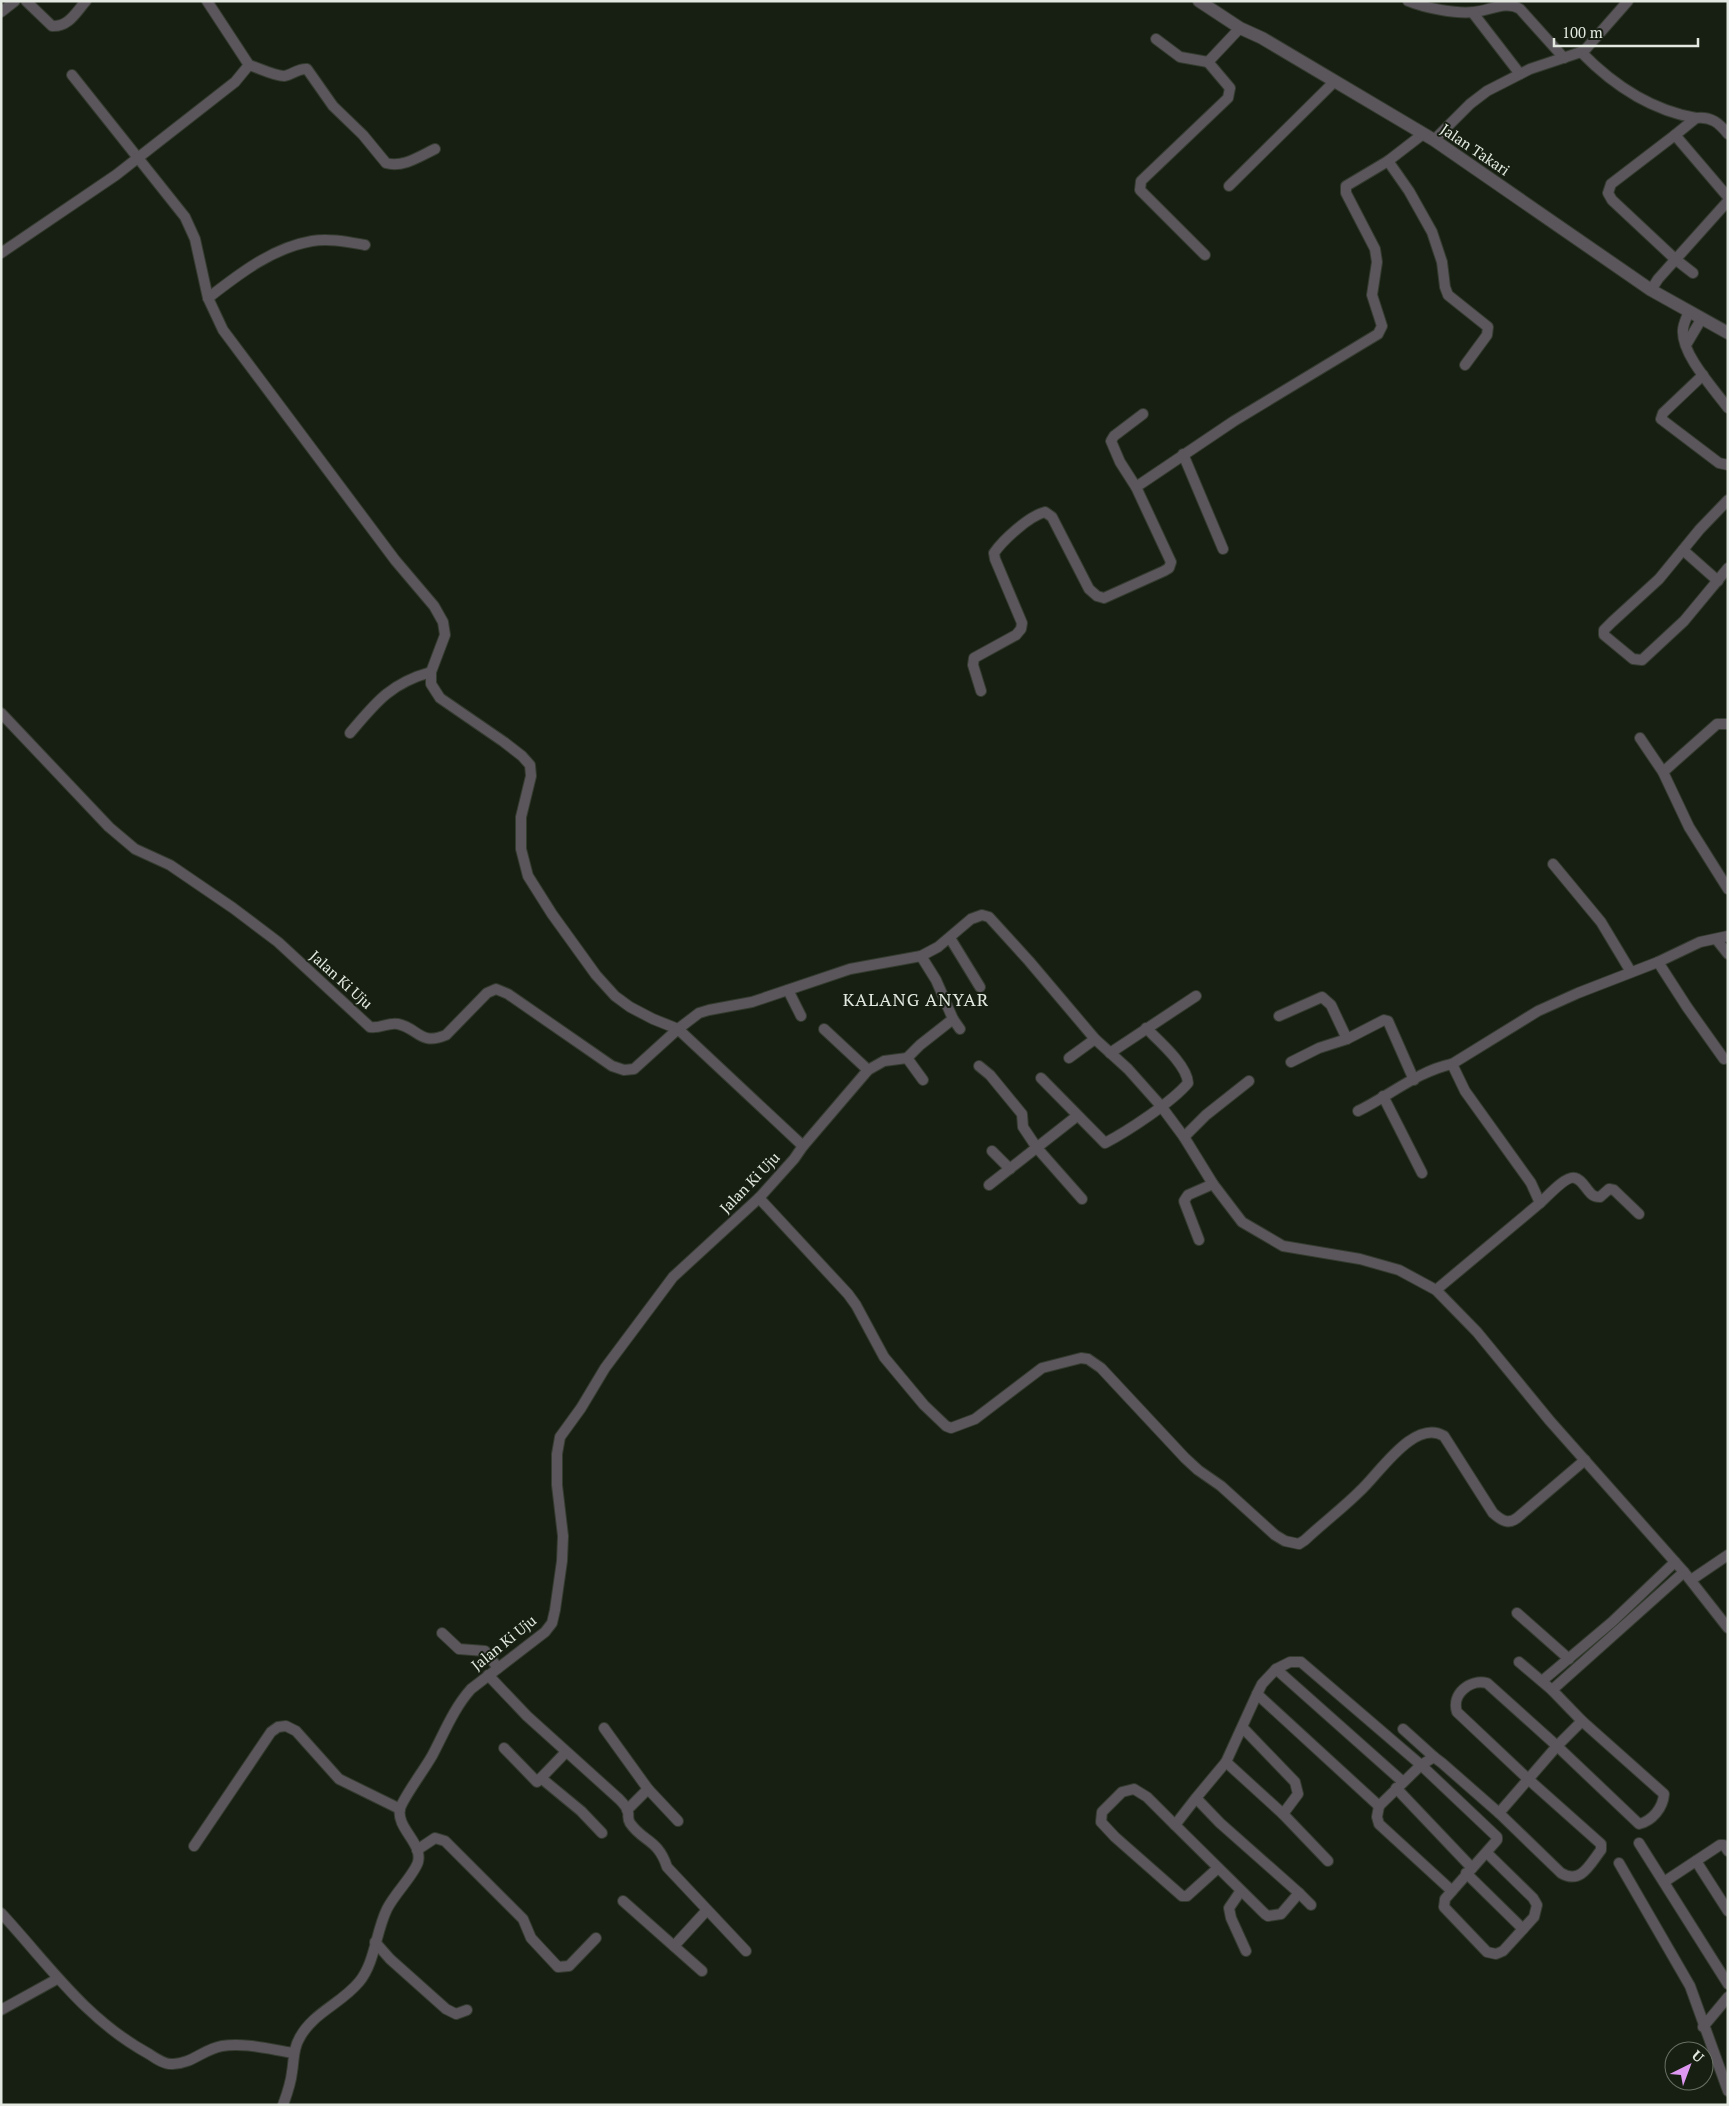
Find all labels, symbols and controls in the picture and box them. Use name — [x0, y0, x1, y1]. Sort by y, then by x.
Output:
scale bar — [1554, 15, 1698, 47]
text: 100 m — [1562, 22, 1603, 42]
street label: Jalan Takari — [1437, 119, 1514, 180]
street label: Jalan Ki Uju — [306, 946, 378, 1013]
district label: KALANG ANYAR — [843, 987, 989, 1011]
street label: Jalan Ki Uju — [715, 1147, 784, 1217]
street label: Jalan Ki Uju — [467, 1610, 540, 1675]
north arrow — [1664, 2041, 1714, 2091]
text: U — [1688, 2046, 1708, 2066]

